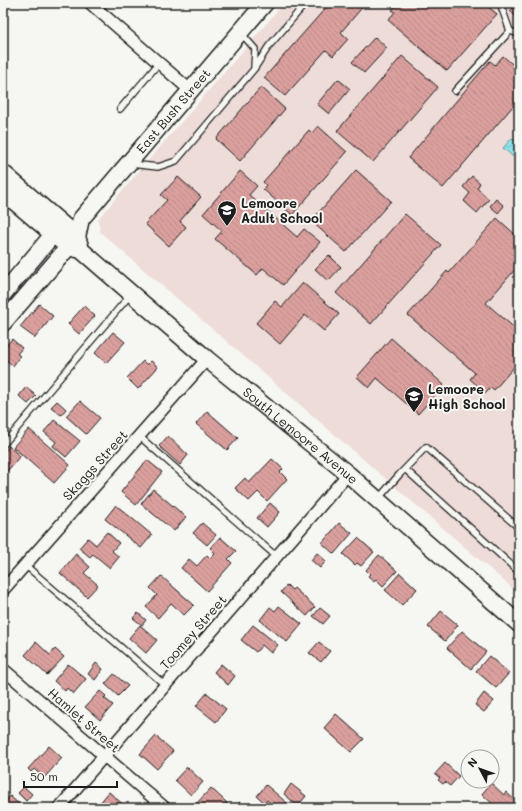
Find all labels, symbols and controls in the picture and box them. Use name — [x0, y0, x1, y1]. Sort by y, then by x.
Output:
street label: East Bush Street — [132, 64, 214, 156]
place label: Lemoore Adult School — [241, 194, 322, 226]
school or university icon: Lemoore Adult School — [216, 199, 238, 227]
place label: Lemoore High School — [428, 380, 506, 412]
street label: South Lemoore Avenue — [240, 383, 362, 487]
school or university icon: Lemoore High School — [403, 385, 425, 413]
street label: Skaggs Street — [58, 426, 131, 504]
street label: Toomey Street — [156, 591, 230, 672]
street label: Hamlet Street — [45, 684, 124, 756]
north arrow — [460, 749, 500, 789]
text: N — [464, 754, 480, 770]
scale bar — [24, 763, 117, 789]
text: 50 m — [30, 768, 58, 784]

